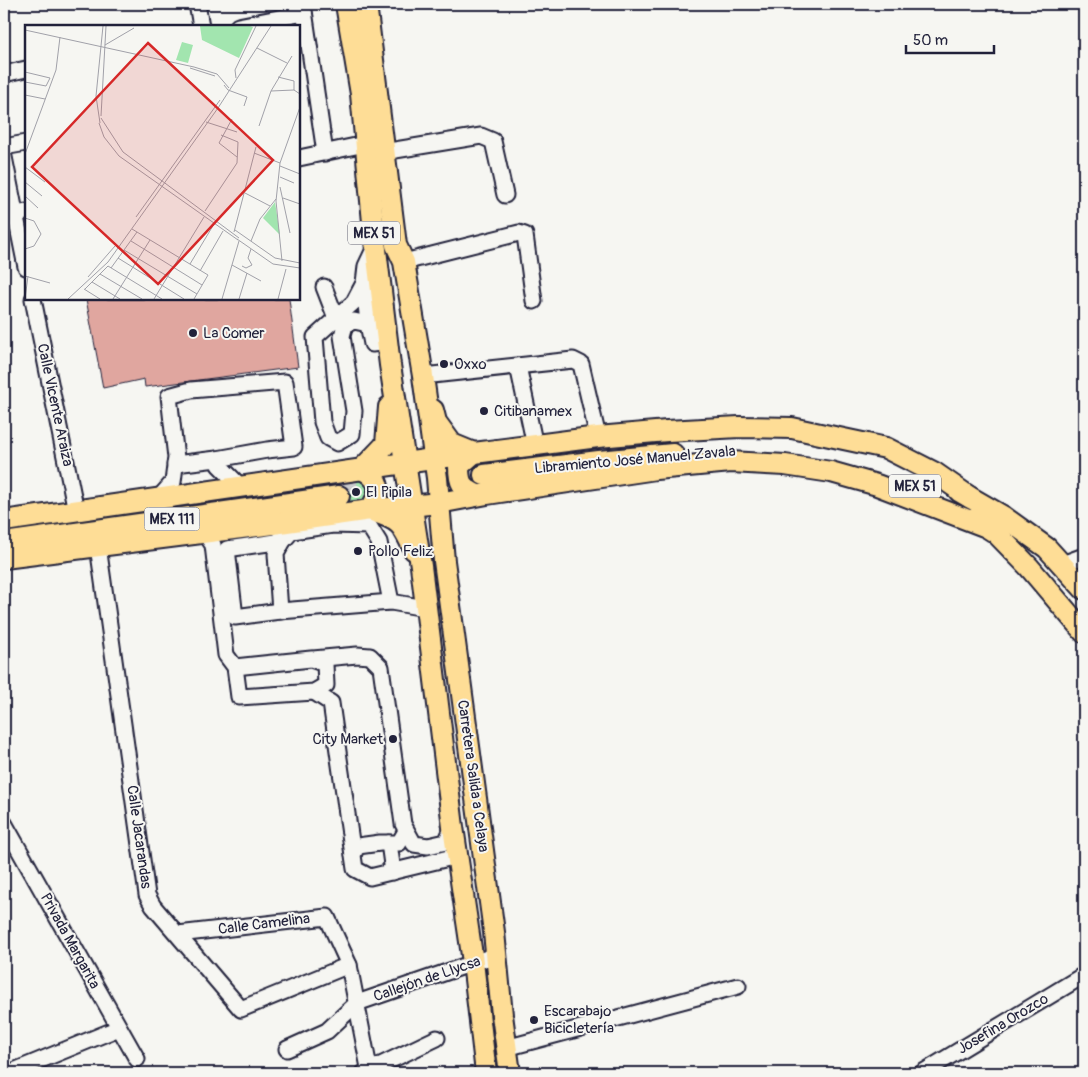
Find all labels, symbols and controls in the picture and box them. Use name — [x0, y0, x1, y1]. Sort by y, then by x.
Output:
scale bar — [906, 22, 993, 54]
inset map — [25, 25, 300, 300]
text: 50 m — [913, 31, 948, 50]
road number: MEX 51 — [348, 222, 400, 244]
place label: La Comer — [203, 324, 265, 343]
marker: La Comer — [187, 327, 199, 339]
street label: Calle Vicente Araiza — [33, 342, 77, 468]
place label: Oxxo — [454, 355, 487, 374]
marker: Oxxo — [438, 358, 450, 370]
place label: Citibanamex — [494, 402, 572, 421]
marker: Citibanamex — [478, 405, 490, 417]
street label: Libramiento José Manuel Zavala — [534, 442, 736, 478]
road number: MEX 51 — [889, 474, 941, 498]
place label: El Pipila — [366, 483, 412, 502]
marker: El Pipila — [350, 486, 362, 498]
road number: MEX 111 — [144, 508, 200, 530]
place label: Pollo Feliz — [368, 542, 433, 561]
marker: Pollo Feliz — [352, 545, 364, 557]
street label: Carretera Salida a Celaya — [453, 699, 493, 853]
place label: City Market — [313, 730, 384, 749]
marker: City Market — [387, 733, 399, 745]
street label: Calle Jacarandas — [122, 784, 156, 890]
street label: Privada Margarita — [36, 890, 104, 992]
street label: Calle Camelina — [217, 909, 311, 939]
street label: Callejón de Llycsa — [371, 952, 483, 1006]
street label: Josefina Orozco — [954, 989, 1052, 1059]
place label: Escarabajo Bicicletería — [544, 1002, 614, 1038]
marker: Escarabajo Bicicletería — [528, 1014, 540, 1026]

